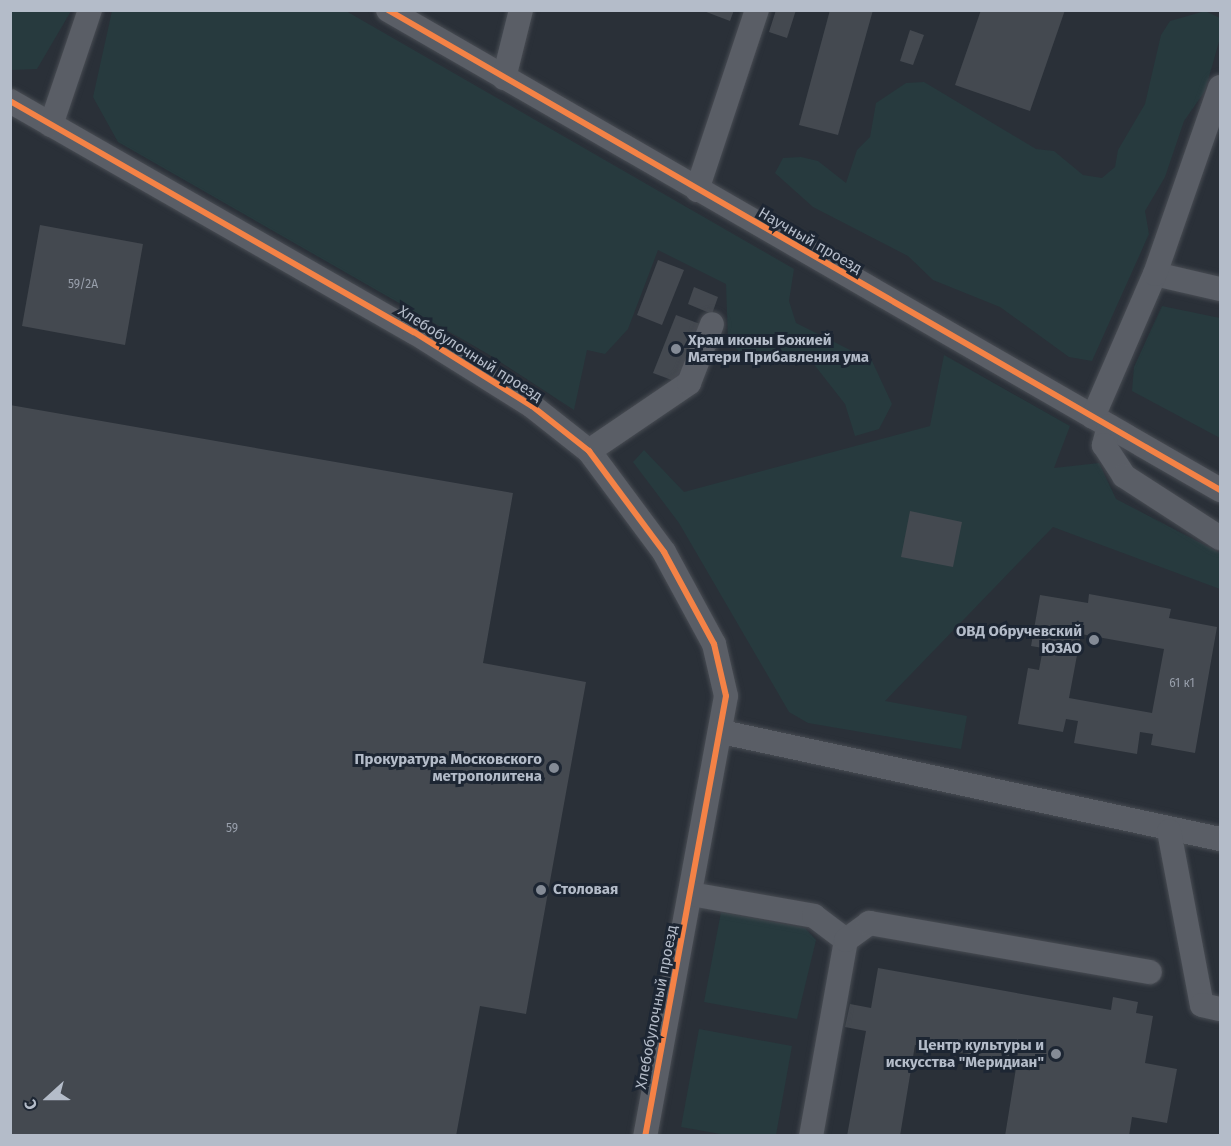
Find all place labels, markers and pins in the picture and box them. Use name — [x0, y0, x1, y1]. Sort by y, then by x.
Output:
place label: Храм иконы Божией Матери Прибавления ума — [688, 331, 869, 366]
marker: Храм иконы Божией Матери Прибавления ума — [669, 342, 683, 356]
place label: ОВД Обручевский ЮЗАО — [956, 622, 1082, 657]
marker: ОВД Обручевский ЮЗАО — [1087, 633, 1101, 647]
place label: Прокуратура Московского метрополитена — [355, 750, 542, 785]
marker: Прокуратура Московского метрополитена — [547, 761, 561, 775]
place label: Столовая — [553, 881, 618, 899]
marker: Столовая — [534, 883, 548, 897]
place label: Центр культуры и искусства "Меридиан" — [886, 1036, 1044, 1071]
marker: Центр культуры и искусства "Меридиан" — [1049, 1047, 1063, 1061]

